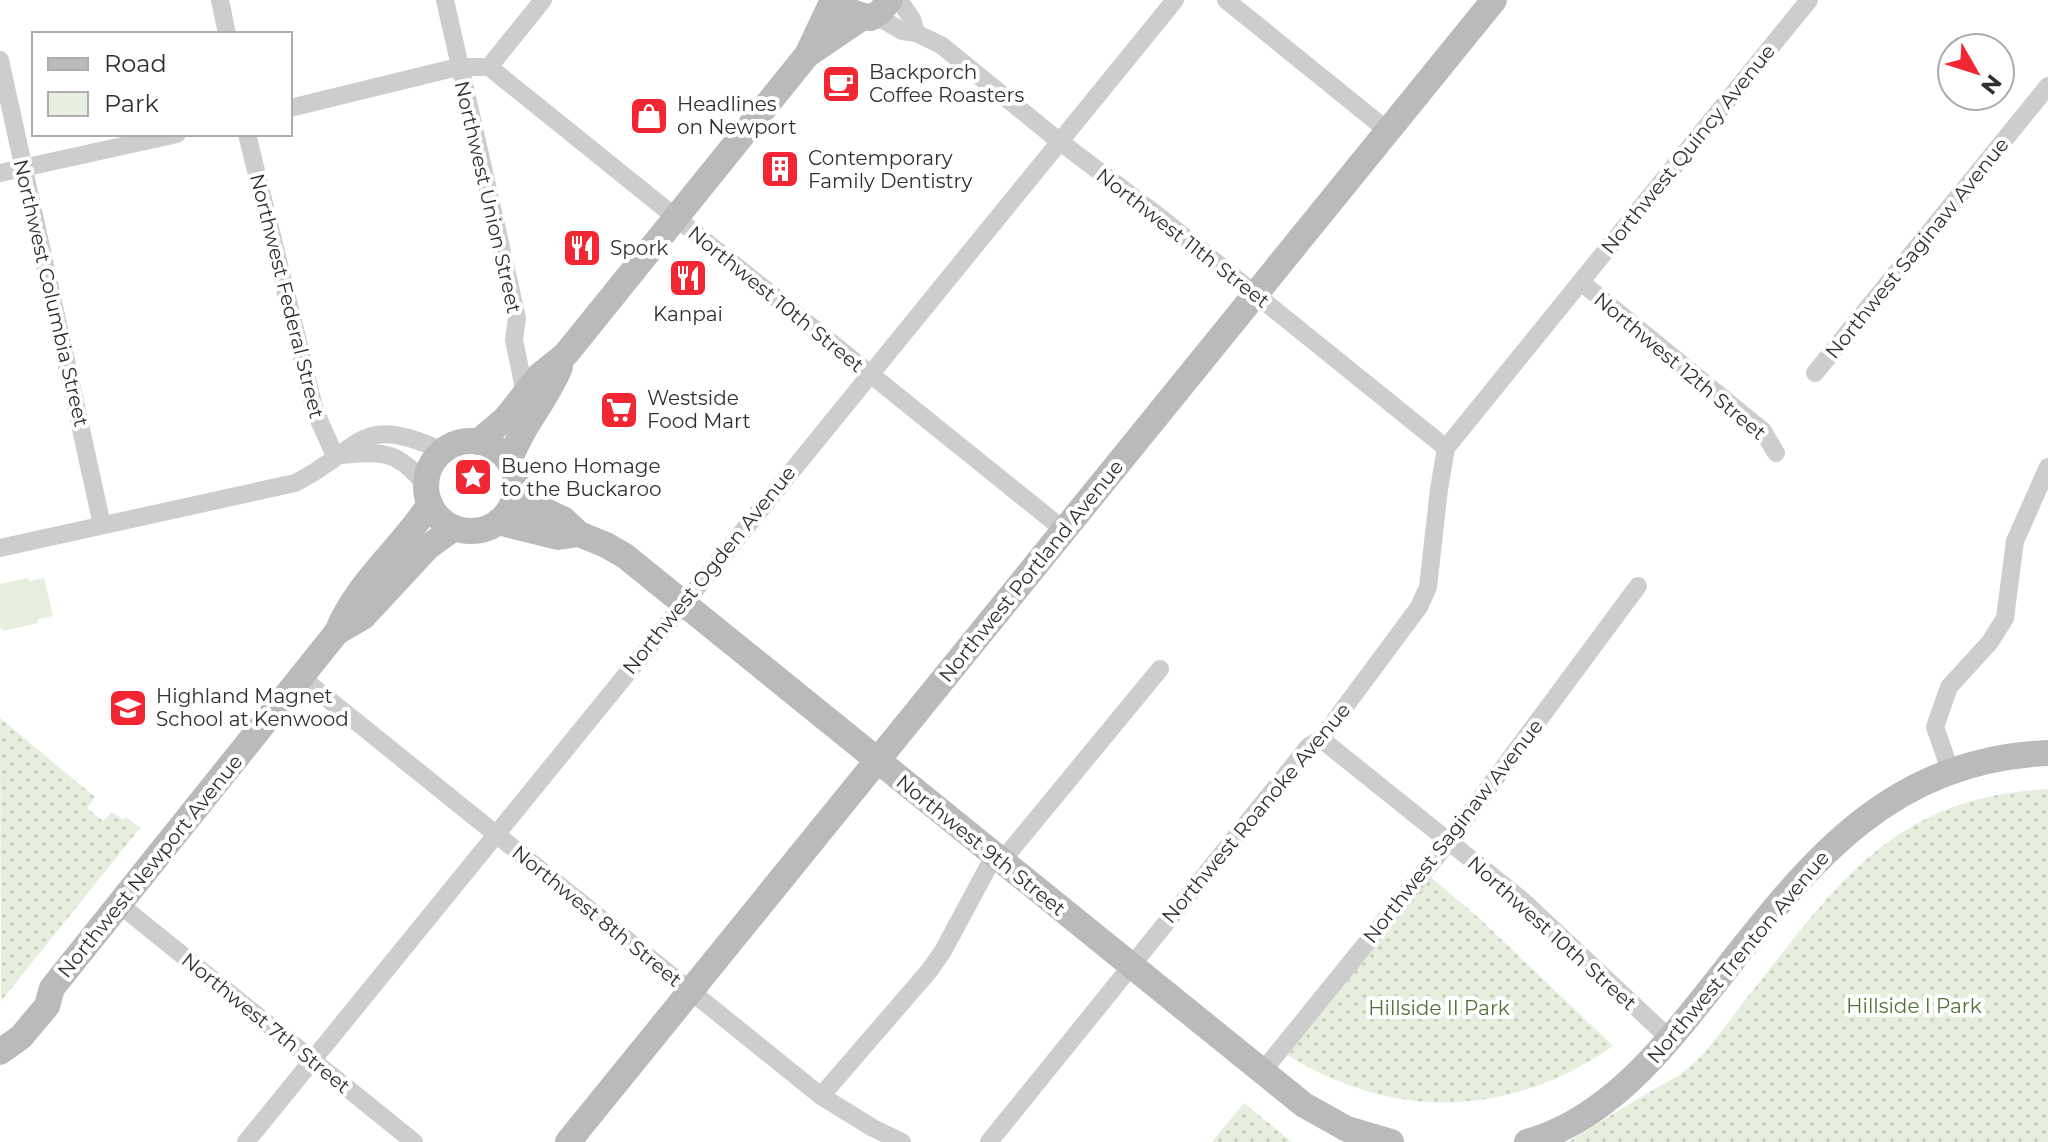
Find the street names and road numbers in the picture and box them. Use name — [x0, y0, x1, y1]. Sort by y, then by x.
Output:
street label: Northwest Quincy Avenue — [1596, 39, 1780, 259]
street label: Northwest Union Street — [450, 79, 526, 315]
street label: Northwest Saginaw Avenue — [1820, 133, 2014, 363]
street label: Northwest Columbia Street — [9, 157, 93, 429]
street label: Northwest 11th Street — [1092, 163, 1274, 313]
street label: Northwest Federal Street — [245, 171, 329, 421]
street label: Northwest 10th Street — [683, 221, 869, 377]
street label: Northwest 12th Street — [1589, 287, 1771, 445]
street label: Northwest Portland Avenue — [934, 455, 1128, 687]
street label: Northwest Ogden Avenue — [617, 461, 801, 679]
street label: Northwest Roanoke Avenue — [1157, 698, 1355, 928]
street label: Northwest Saginaw Avenue — [1358, 714, 1548, 948]
street label: Northwest Newport Avenue — [53, 750, 247, 982]
street label: Northwest 9th Street — [892, 769, 1070, 921]
street label: Northwest 8th Street — [507, 840, 687, 992]
street label: Northwest Trenton Avenue — [1642, 846, 1834, 1068]
street label: Northwest 10th Street — [1463, 851, 1641, 1015]
street label: Northwest 7th Street — [177, 948, 355, 1098]

